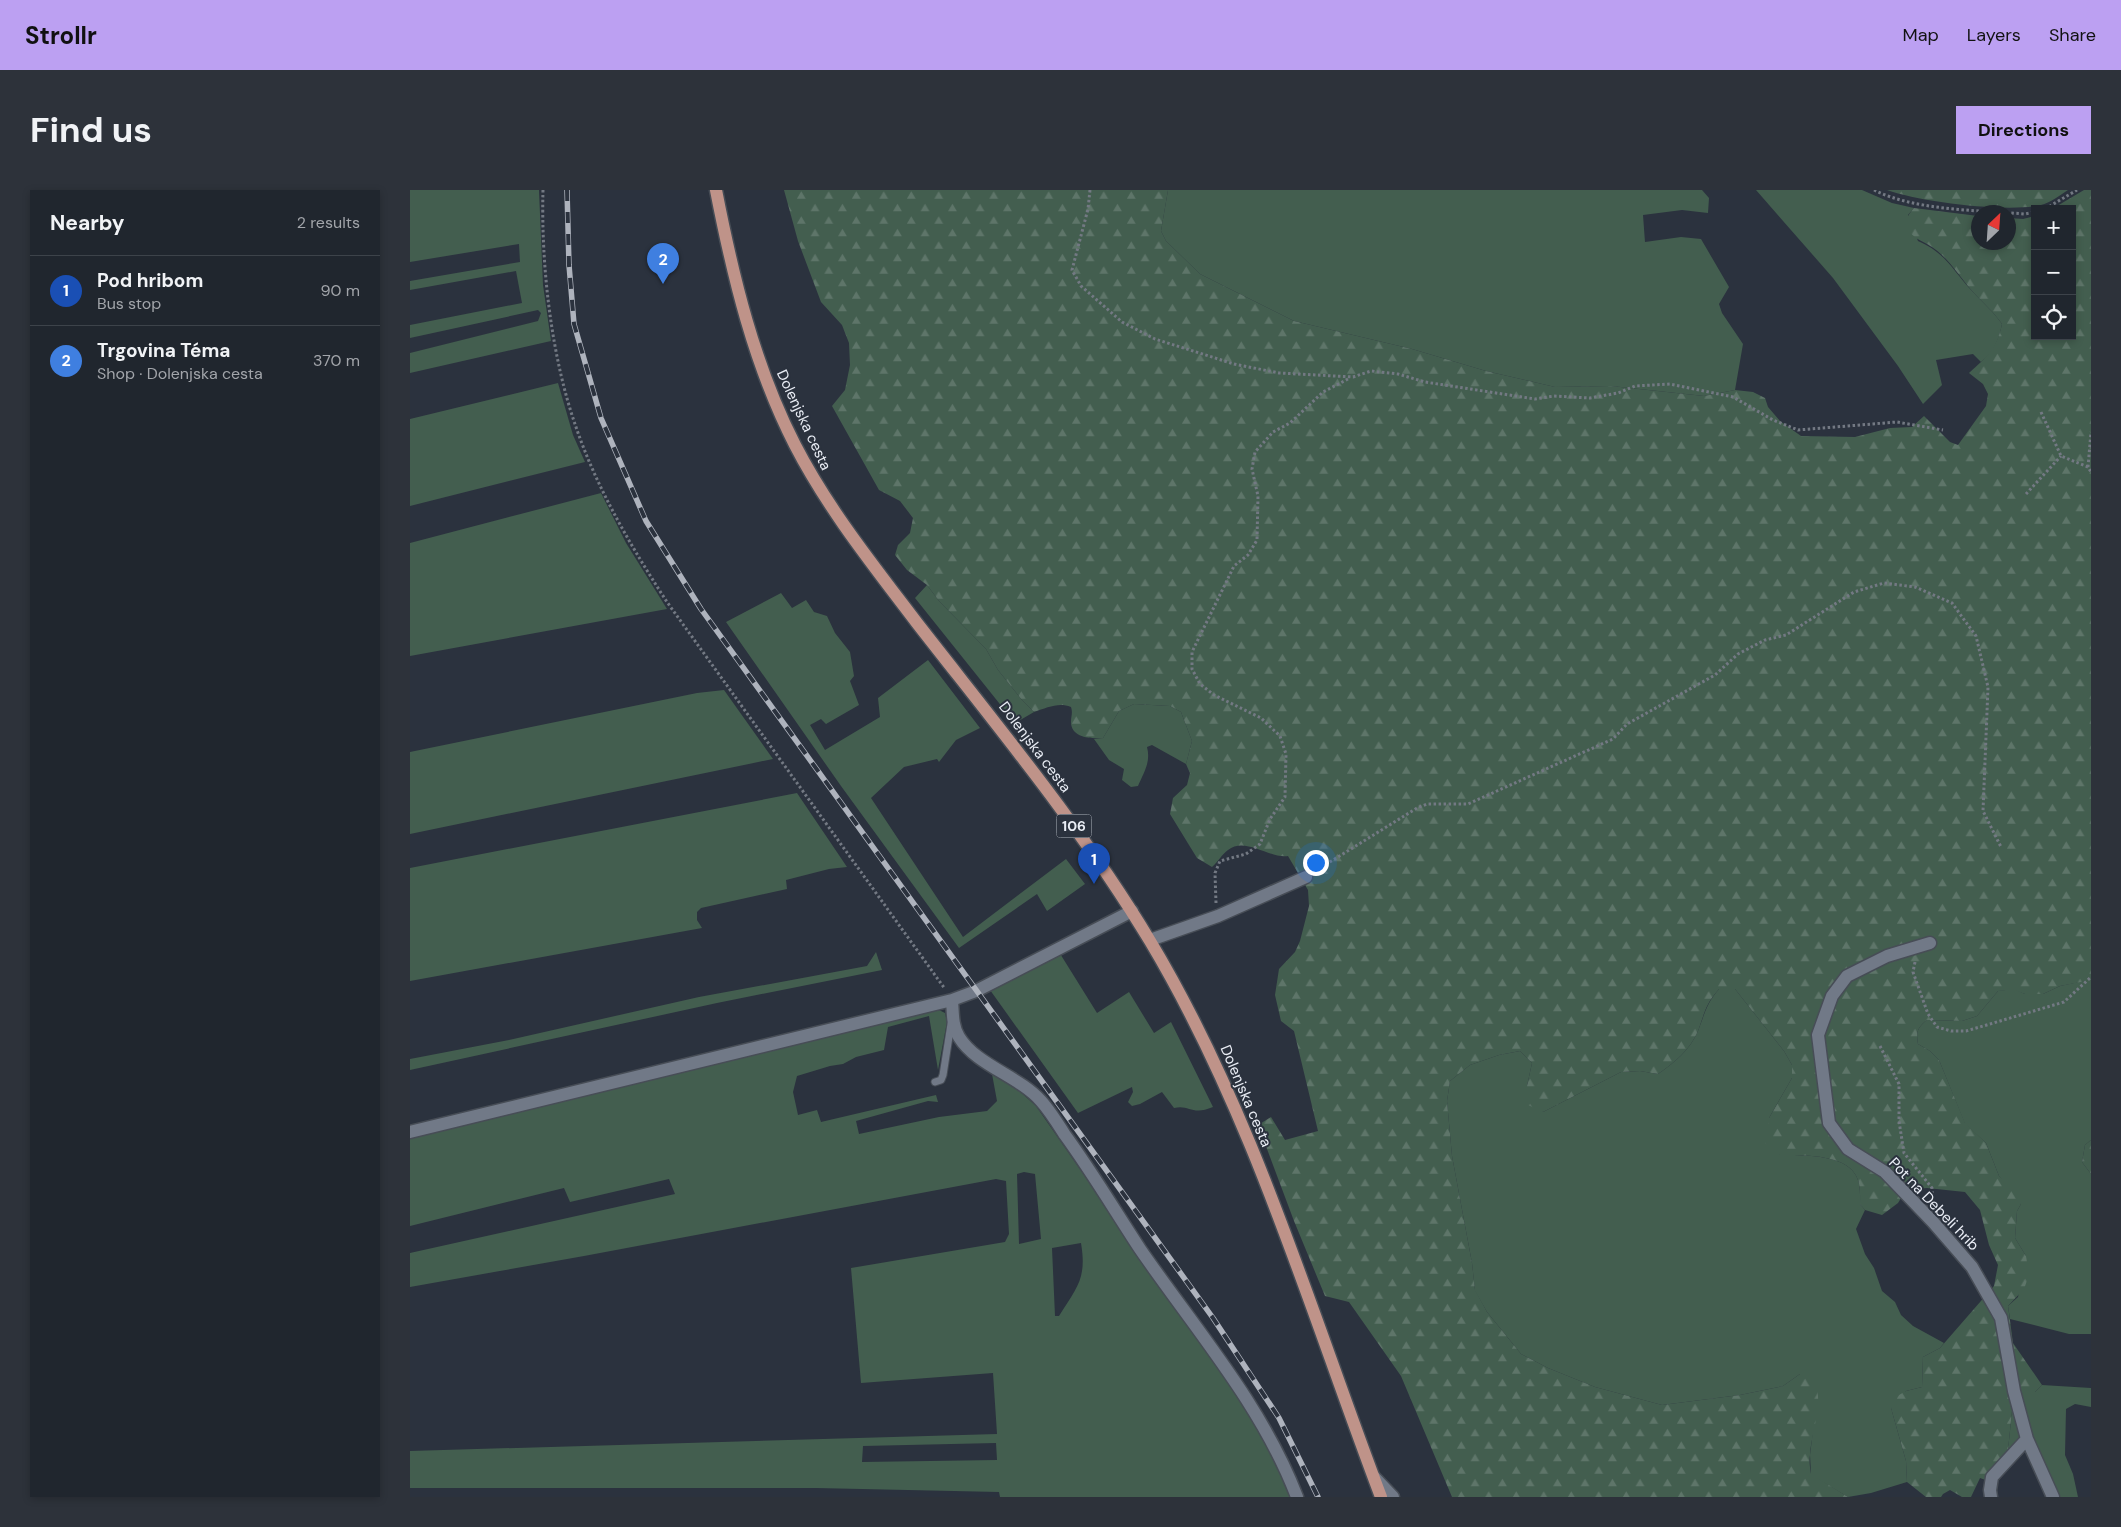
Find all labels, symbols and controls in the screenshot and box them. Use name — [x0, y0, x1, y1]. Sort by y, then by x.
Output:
text: Strollr — [25, 20, 97, 51]
text: Map — [1903, 23, 1939, 47]
text: Layers — [1967, 23, 2021, 47]
text: Share — [2049, 23, 2096, 47]
button: Directions — [1956, 106, 2091, 154]
text: Find us — [30, 107, 152, 153]
north arrow — [1971, 205, 2016, 250]
map controls — [2031, 205, 2076, 340]
button: + — [2031, 205, 2076, 250]
text: Nearby — [50, 209, 124, 237]
text: 2 results — [297, 212, 360, 233]
pin: 2 — [647, 243, 679, 284]
button: − — [2031, 250, 2076, 295]
text: Pod hribom — [97, 268, 203, 293]
text: 1 — [63, 280, 69, 301]
text: 90 m — [320, 280, 360, 301]
text: Bus stop — [97, 293, 161, 314]
button: locate — [2031, 295, 2076, 340]
text: Trgovina Téma — [97, 338, 230, 363]
text: 2 — [61, 350, 71, 371]
text: 370 m — [313, 350, 360, 371]
text: Shop · Dolenjska cesta — [97, 363, 263, 384]
street label: Dolenjska cesta — [772, 366, 836, 474]
street label: Dolenjska cesta — [994, 698, 1076, 796]
road number: 106 — [1056, 814, 1092, 838]
pin: 1 — [1078, 843, 1110, 884]
your location — [1303, 850, 1329, 876]
street label: Dolenjska cesta — [1216, 1042, 1276, 1150]
street label: Pot na Debeli hrib — [1884, 1153, 1984, 1255]

